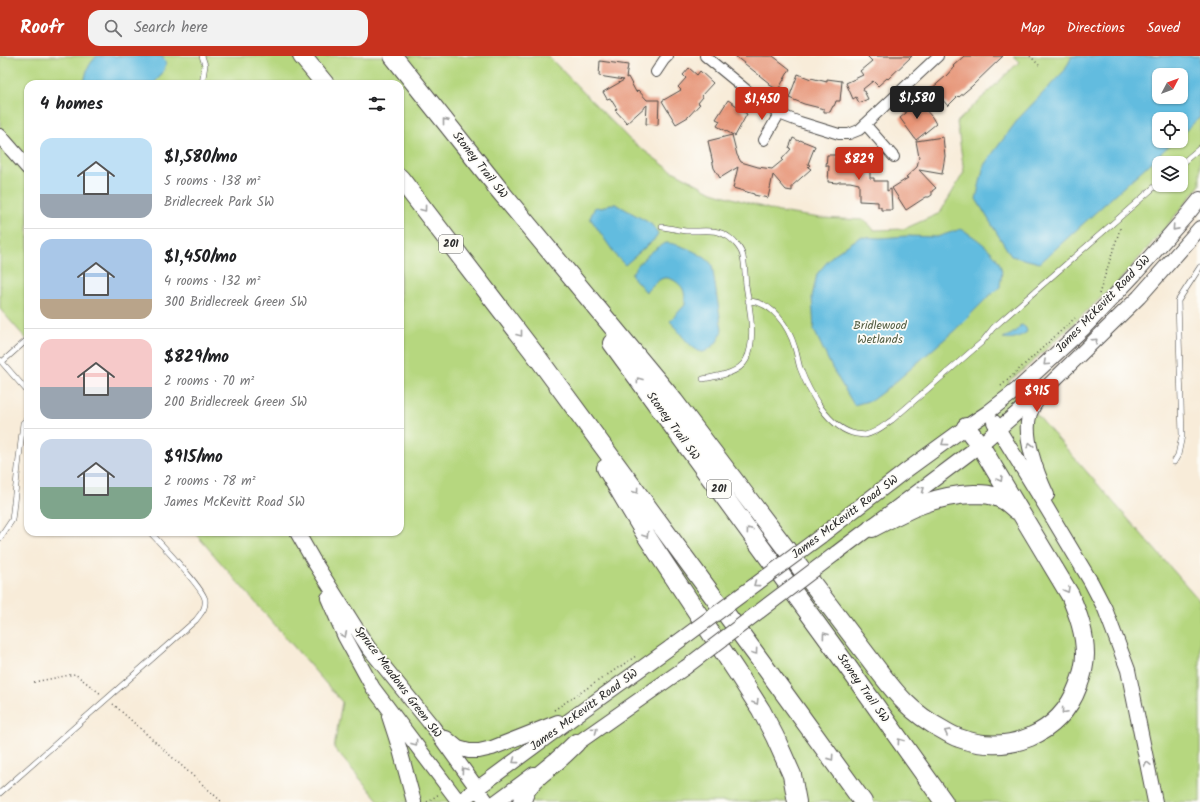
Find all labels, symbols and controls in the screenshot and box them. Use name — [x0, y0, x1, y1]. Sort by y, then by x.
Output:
search box — [88, 10, 368, 46]
text: Roofr — [20, 13, 64, 43]
text: Search here — [134, 16, 208, 40]
icon: search — [102, 17, 124, 39]
text: Map — [1020, 17, 1045, 39]
text: Directions — [1067, 17, 1125, 39]
text: Saved — [1147, 17, 1180, 39]
north arrow — [1152, 68, 1188, 104]
map controls — [1152, 68, 1188, 192]
pin: $1,580 — [884, 86, 950, 120]
pin: $1,450 — [729, 87, 795, 121]
text: $1,580 — [899, 88, 935, 109]
text: $1,450 — [744, 89, 780, 110]
text: 4 homes — [40, 91, 103, 118]
icon: filters — [366, 93, 388, 115]
button: locate — [1152, 112, 1188, 148]
one-way arrow — [443, 119, 450, 126]
street label: Stoney Trail SW — [448, 127, 512, 203]
text: $1,580/mo — [164, 144, 237, 171]
pin: $829 — [835, 147, 883, 181]
text: $829 — [844, 149, 874, 170]
icon: home — [72, 154, 120, 202]
button: layers — [1152, 156, 1188, 192]
text: 5 rooms · 138 m² — [164, 171, 261, 192]
text: Bridlecreek Park SW — [164, 192, 274, 213]
one-way arrow — [419, 204, 426, 211]
one-way arrow — [1172, 224, 1179, 231]
road number: 201 — [439, 235, 463, 253]
text: $1,450/mo — [164, 244, 237, 271]
street label: James McKevitt Road SW — [1051, 251, 1155, 357]
icon: home — [72, 255, 120, 303]
text: 4 rooms · 132 m² — [164, 271, 260, 292]
text: 300 Bridlecreek Green SW — [164, 292, 307, 313]
park label: Bridlewood Wetlands — [853, 316, 908, 349]
one-way arrow — [516, 330, 523, 337]
one-way arrow — [1091, 339, 1098, 346]
text: $829/mo — [164, 344, 229, 371]
icon: home — [72, 355, 120, 403]
one-way arrow — [1043, 358, 1051, 365]
text: 2 rooms · 70 m² — [164, 371, 254, 392]
one-way arrow — [636, 377, 644, 384]
pin: $915 — [1013, 379, 1061, 413]
text: $915 — [1025, 381, 1049, 402]
street label: Stoney Trail SW — [641, 388, 705, 464]
text: 200 Bridlecreek Green SW — [164, 392, 307, 413]
one-way arrow — [942, 438, 949, 445]
one-way arrow — [1026, 442, 1035, 449]
text: $915/mo — [164, 444, 223, 471]
icon: home — [72, 455, 120, 503]
street label: James McKevitt Road SW — [787, 470, 903, 564]
text: 2 rooms · 78 m² — [164, 471, 256, 492]
one-way arrow — [995, 475, 1003, 482]
road number: 201 — [707, 480, 731, 498]
one-way arrow — [631, 487, 639, 494]
one-way arrow — [918, 487, 925, 494]
text: James McKevitt Road SW — [164, 492, 305, 513]
one-way arrow — [746, 527, 754, 534]
one-way arrow — [641, 531, 649, 538]
one-way arrow — [754, 579, 761, 586]
one-way arrow — [1062, 586, 1069, 593]
street label: Spruce Meadows Green SW — [349, 622, 447, 742]
one-way arrow — [339, 631, 347, 638]
one-way arrow — [823, 633, 830, 640]
one-way arrow — [750, 648, 757, 655]
street label: Stoney Trail SW — [832, 649, 894, 727]
street label: James McKevitt Road SW — [526, 664, 642, 756]
one-way arrow — [751, 698, 759, 705]
one-way arrow — [1061, 707, 1068, 714]
one-way arrow — [591, 728, 598, 735]
one-way arrow — [943, 729, 951, 737]
one-way arrow — [410, 739, 417, 746]
one-way arrow — [898, 739, 905, 746]
one-way arrow — [826, 753, 833, 760]
one-way arrow — [513, 756, 520, 763]
one-way arrow — [1143, 761, 1151, 767]
one-way arrow — [462, 768, 469, 775]

